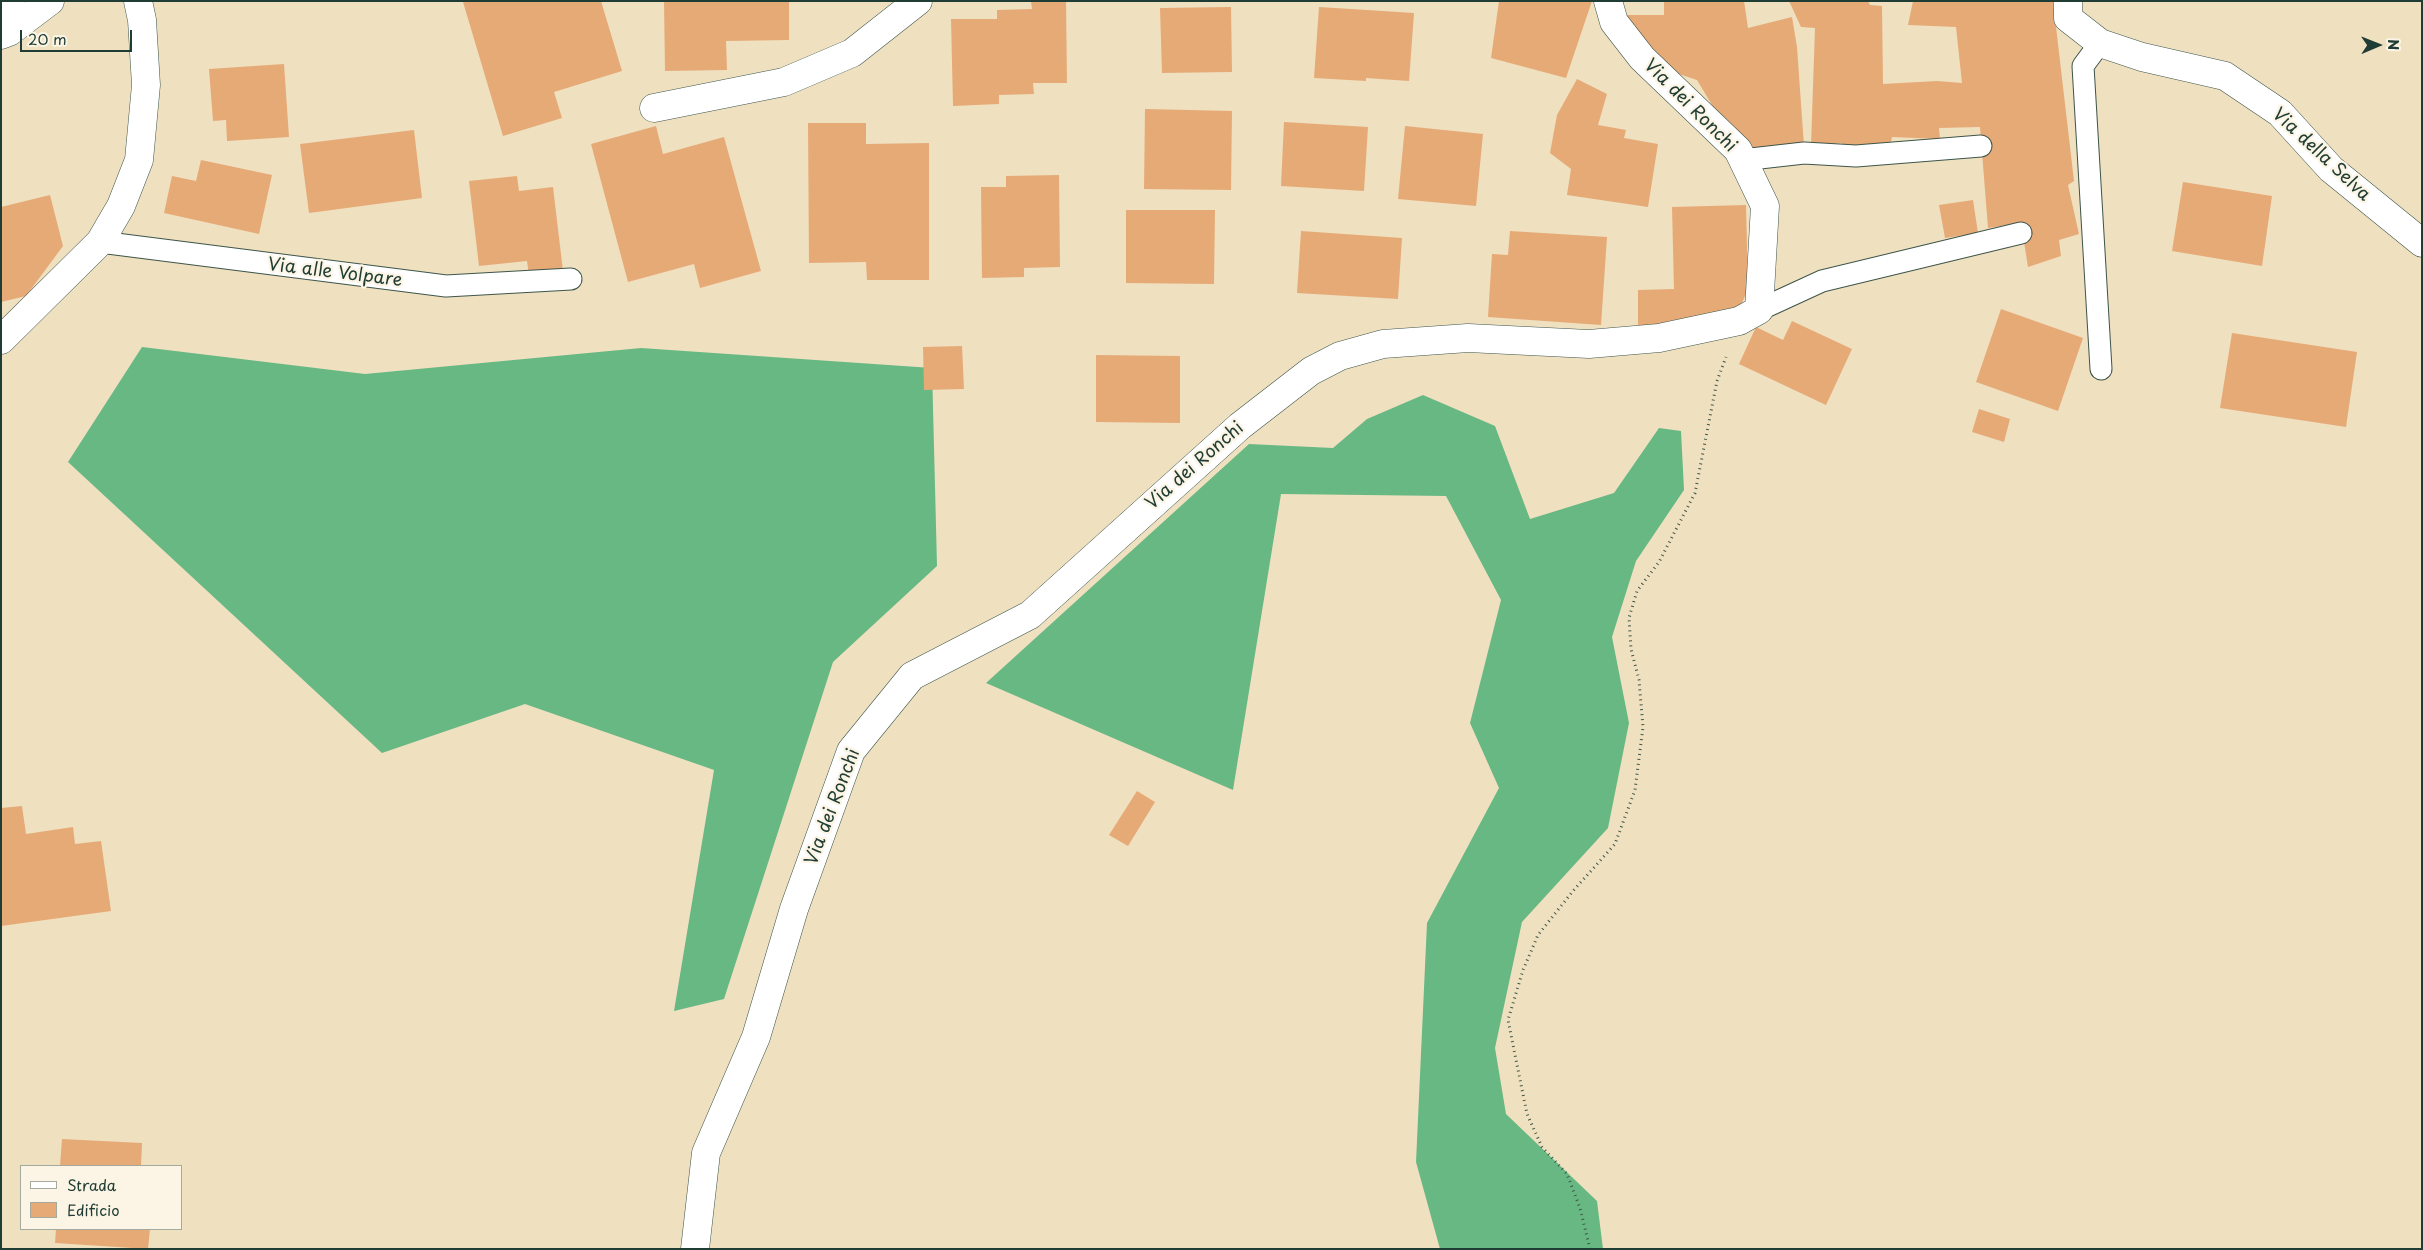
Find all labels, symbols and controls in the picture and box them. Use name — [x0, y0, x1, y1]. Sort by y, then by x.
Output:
scale bar — [22, 20, 135, 52]
north arrow — [2353, 20, 2403, 70]
text: 20 m — [28, 27, 67, 50]
text: N — [2383, 39, 2404, 50]
street label: Via dei Ronchi — [1639, 55, 1741, 157]
street label: Via della Selva — [2267, 104, 2375, 206]
street label: Via alle Volpare — [267, 254, 403, 292]
street label: Via dei Ronchi — [1142, 418, 1248, 514]
street label: Via dei Ronchi — [801, 746, 865, 868]
legend — [20, 1165, 182, 1230]
text: Strada — [67, 1173, 116, 1196]
text: Edificio — [67, 1198, 120, 1221]

